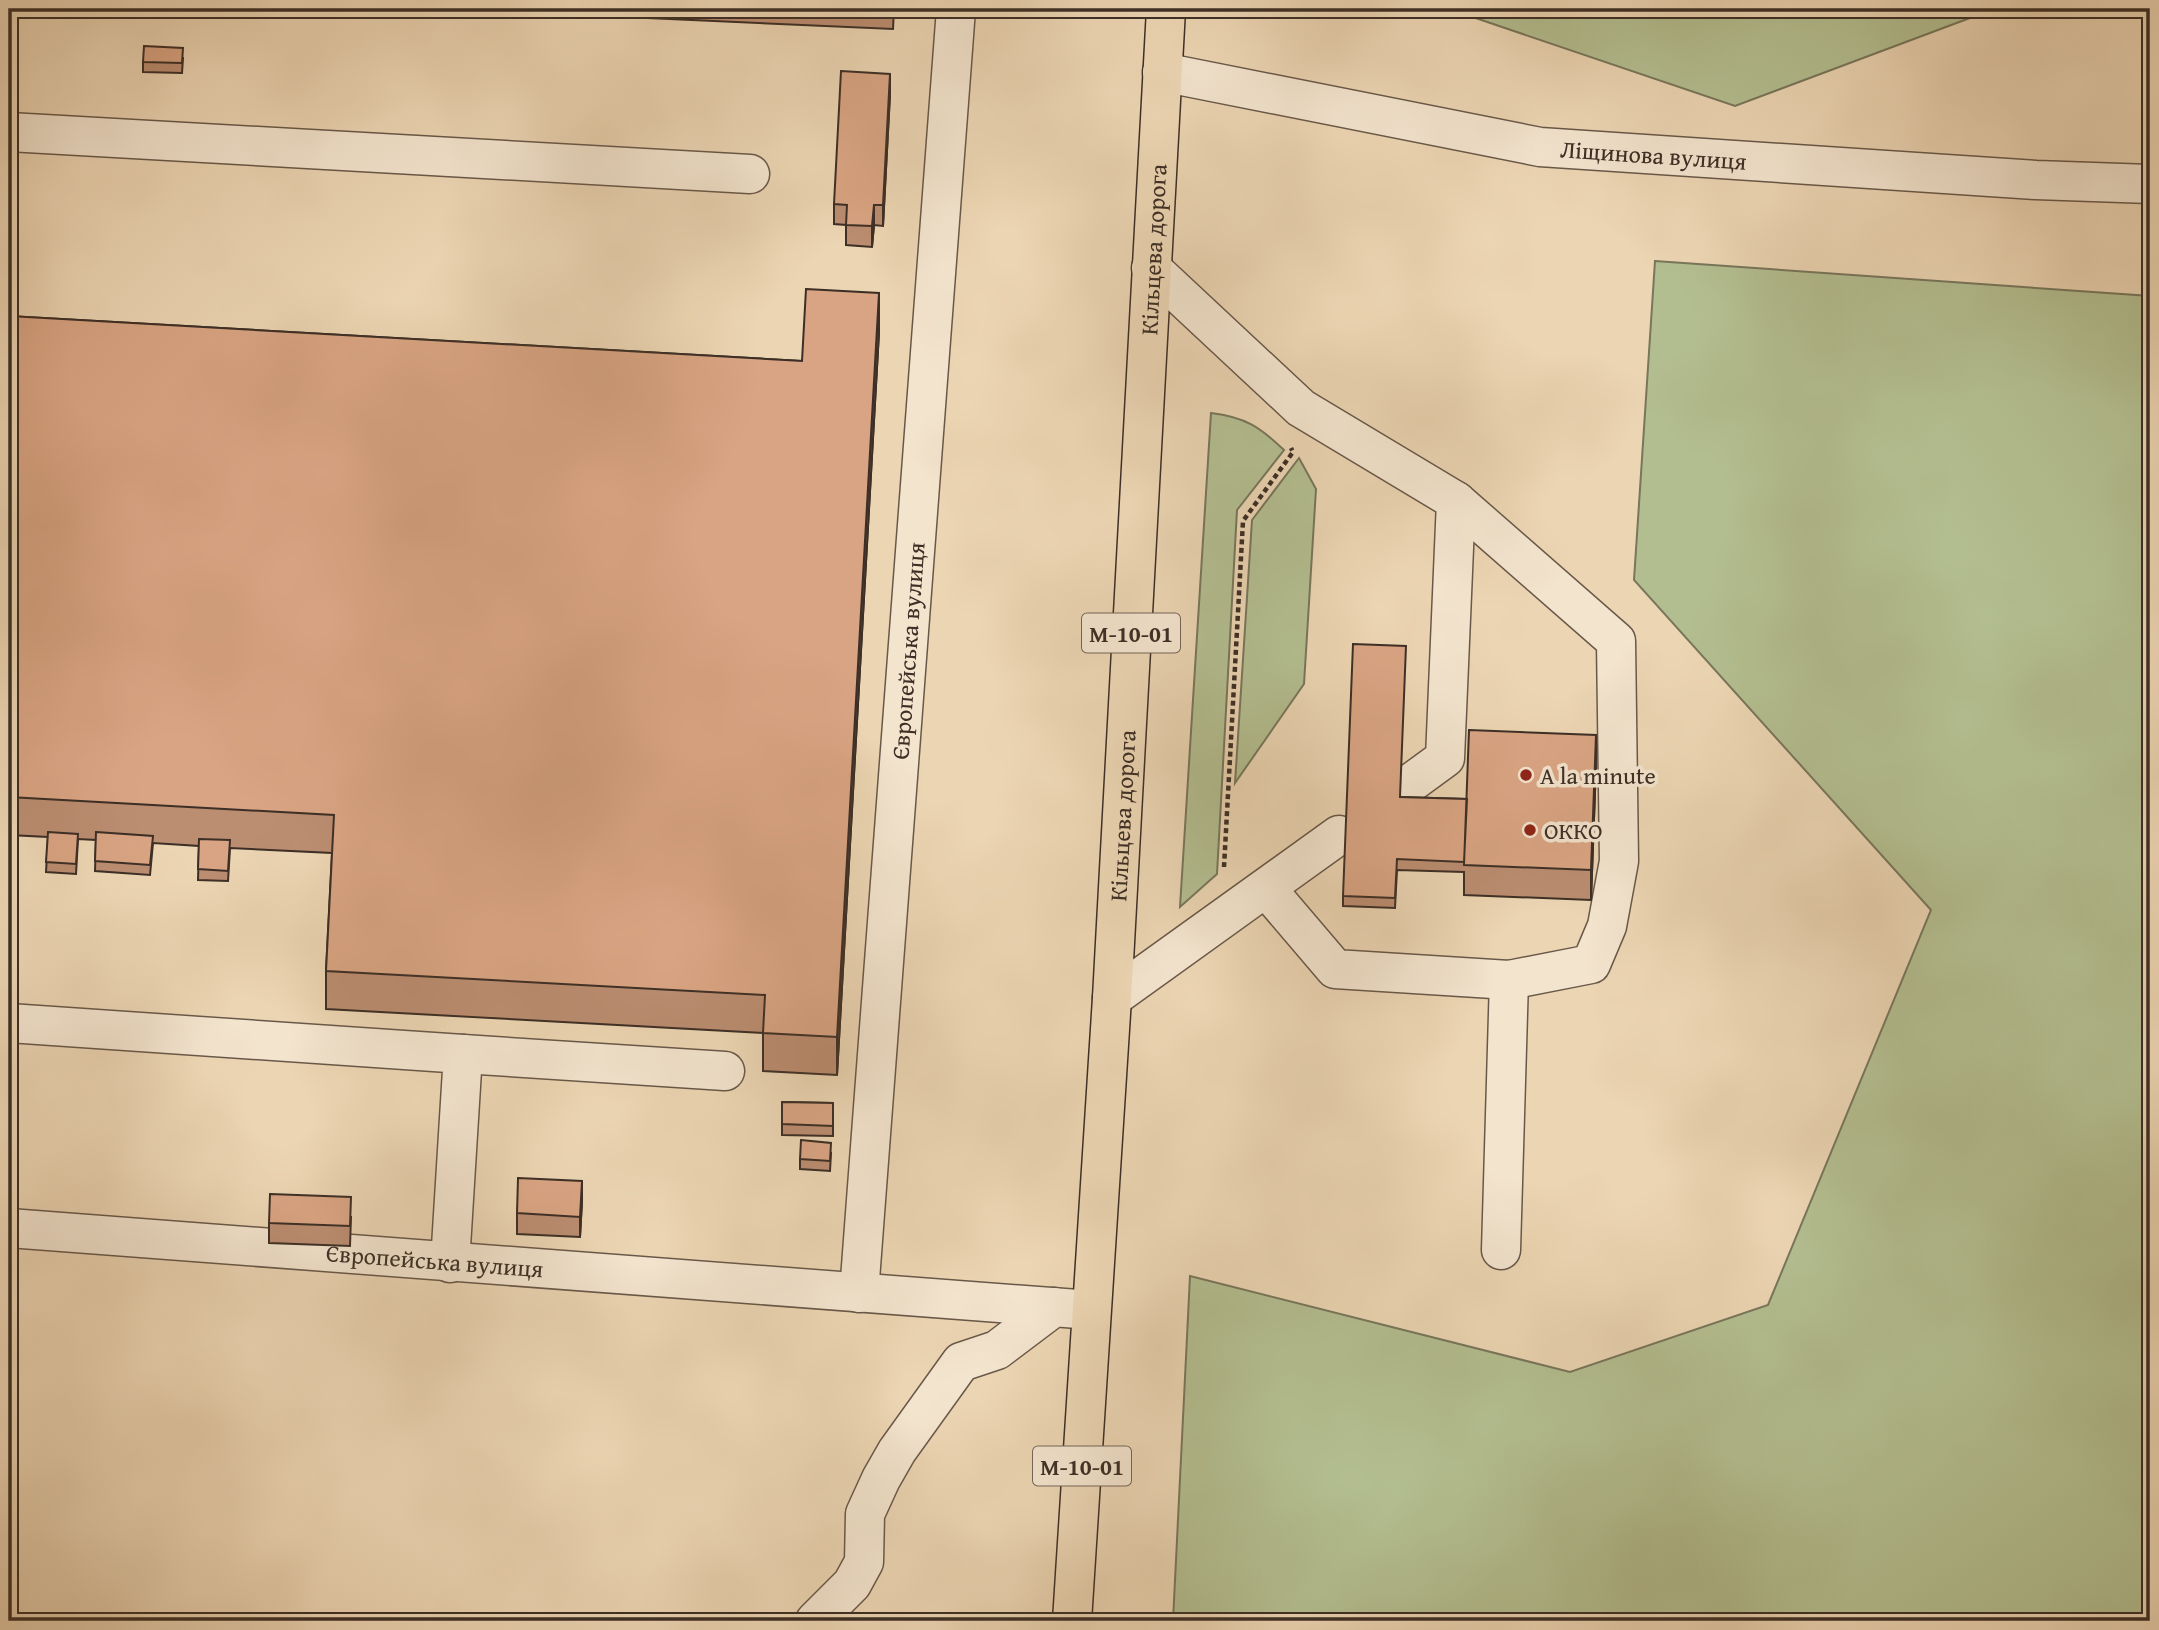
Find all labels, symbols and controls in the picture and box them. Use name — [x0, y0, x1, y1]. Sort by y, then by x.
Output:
street label: Ліщинова вулиця — [1559, 131, 1748, 178]
street label: Кільцева дорога — [1131, 162, 1175, 336]
street label: Європейська вулиця — [882, 541, 933, 761]
road number: М-10-01 — [1082, 614, 1180, 652]
street label: Кільцева дорога — [1100, 728, 1144, 902]
place label: A la minute — [1540, 758, 1656, 793]
marker: A la minute — [1518, 767, 1534, 783]
place label: ОККО — [1544, 813, 1603, 848]
marker: ОККО — [1522, 822, 1538, 838]
street label: Європейська вулиця — [325, 1235, 545, 1286]
road number: М-10-01 — [1033, 1446, 1131, 1485]

